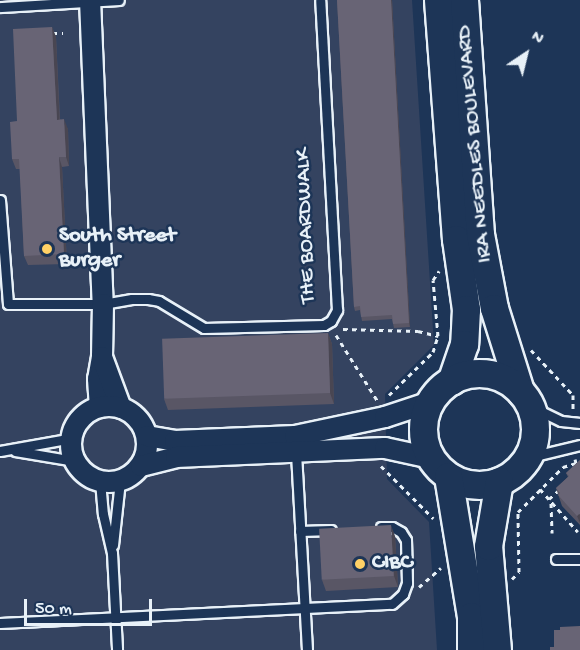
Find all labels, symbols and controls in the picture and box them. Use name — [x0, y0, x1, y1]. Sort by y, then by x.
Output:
street label: IRA NEEDLES BOULEVARD — [452, 24, 500, 264]
north arrow — [496, 24, 556, 84]
text: N — [527, 28, 546, 50]
street label: THE BOARDWALK — [291, 148, 323, 304]
place label: South Street Burger — [59, 223, 176, 274]
marker: South Street Burger — [40, 242, 54, 256]
place label: CIBC — [372, 551, 412, 577]
marker: CIBC — [353, 557, 367, 571]
scale bar — [27, 587, 154, 625]
text: 50 m — [35, 599, 72, 620]

